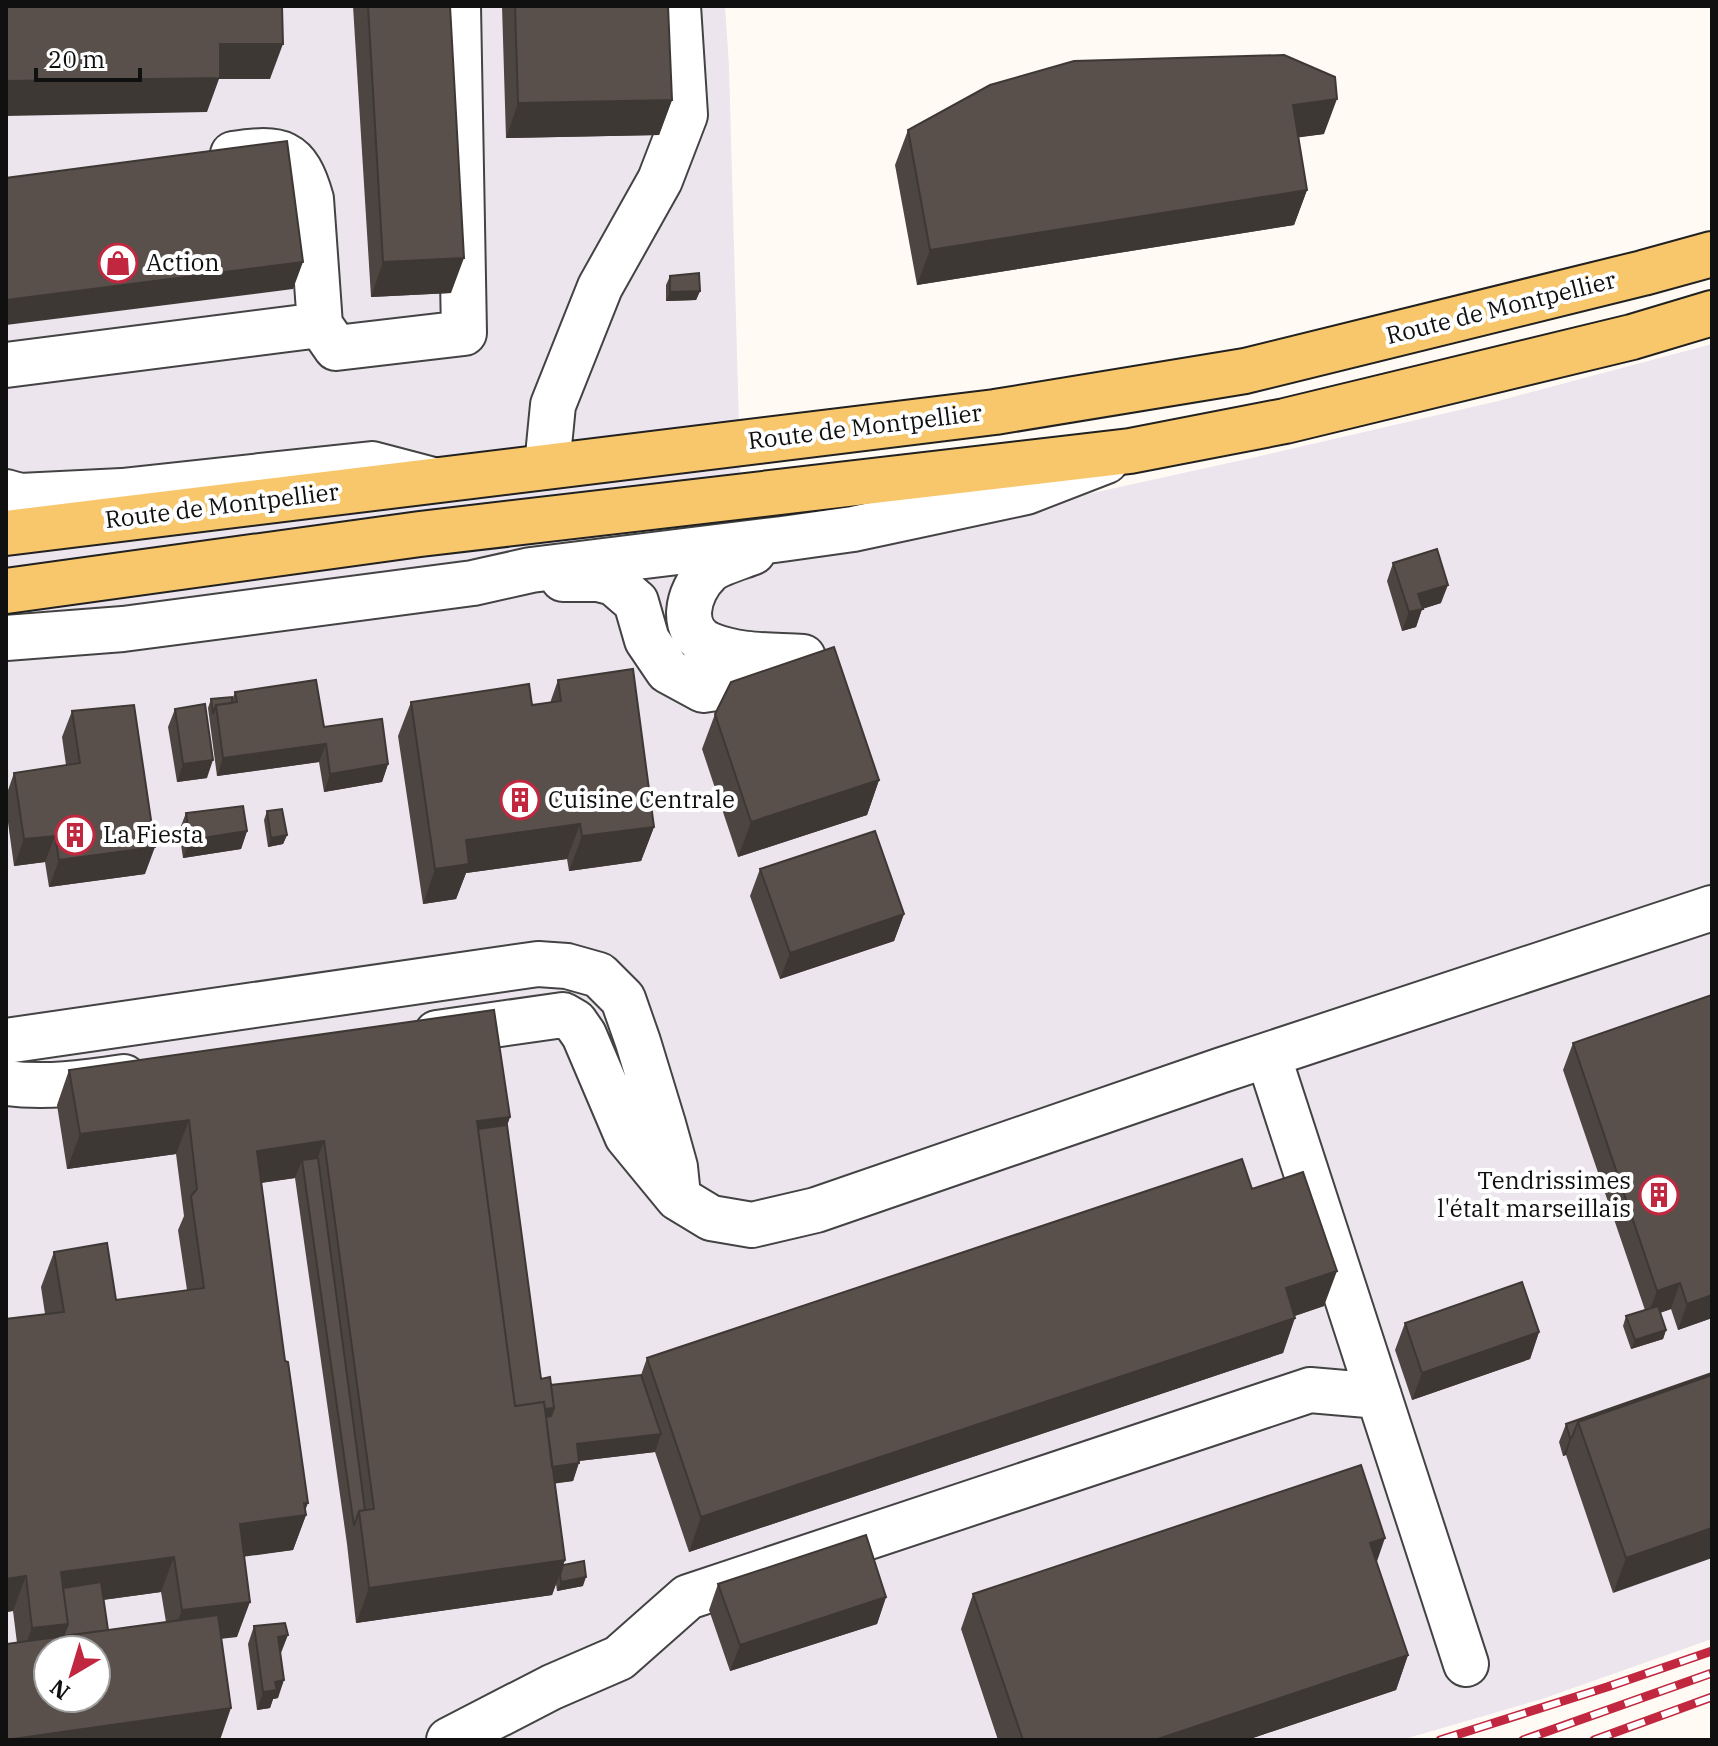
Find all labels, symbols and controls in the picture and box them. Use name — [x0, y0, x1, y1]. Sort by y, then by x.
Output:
scale bar — [36, 32, 140, 82]
text: 20 m — [48, 43, 105, 75]
shop icon: Action — [97, 242, 139, 284]
place label: Action — [146, 246, 220, 278]
street label: Route de Montpellier — [1383, 263, 1619, 351]
street label: Route de Montpellier — [746, 396, 984, 456]
street label: Route de Montpellier — [103, 475, 341, 535]
building icon: Cuisine Centrale — [499, 779, 541, 821]
place label: Cuisine Centrale — [548, 783, 735, 815]
building icon: La Fiesta — [54, 814, 96, 856]
place label: La Fiesta — [103, 818, 204, 850]
place label: Tendrissimes l'étalt marseillais — [1437, 1164, 1631, 1224]
building icon: Tendrissimes l'étalt marseillais — [1638, 1174, 1680, 1216]
north arrow — [32, 1634, 112, 1714]
text: N — [44, 1673, 75, 1707]

